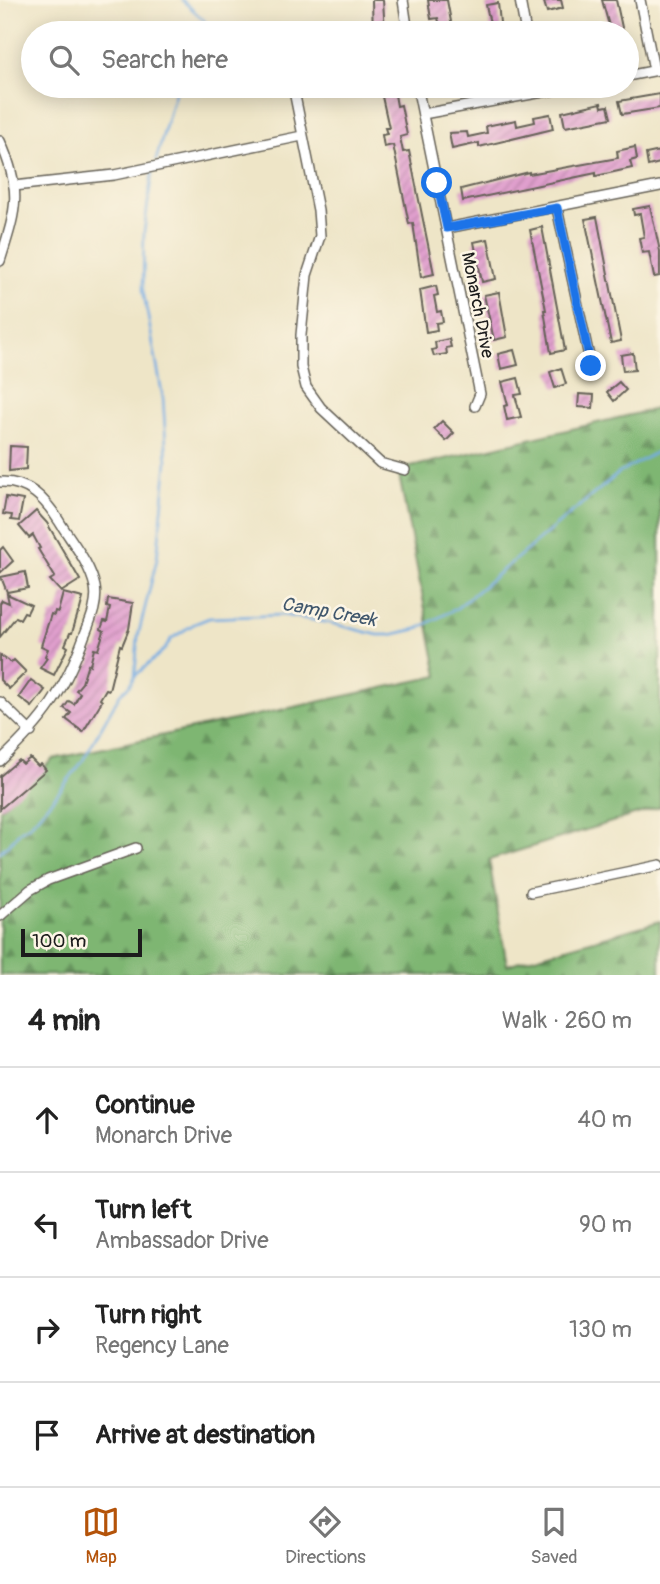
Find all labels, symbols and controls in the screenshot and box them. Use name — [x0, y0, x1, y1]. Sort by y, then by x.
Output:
search box — [21, 21, 639, 98]
icon: search — [45, 41, 83, 79]
text: Search here — [101, 44, 228, 76]
route start — [421, 167, 452, 198]
street label: Monarch Drive — [456, 250, 499, 360]
route end — [575, 350, 606, 381]
water label: Camp Creek — [280, 592, 380, 632]
scale bar — [21, 926, 142, 958]
text: 100 m — [32, 929, 86, 953]
text: 4 min — [28, 1002, 101, 1039]
text: Walk · 260 m — [502, 1006, 632, 1035]
text: Continue — [95, 1089, 195, 1121]
icon: ahead — [28, 1101, 66, 1139]
text: 40 m — [578, 1105, 632, 1134]
text: Monarch Drive — [95, 1121, 232, 1150]
text: Turn left — [95, 1194, 191, 1226]
icon: left — [28, 1206, 66, 1244]
text: 90 m — [579, 1210, 632, 1239]
text: Ambassador Drive — [95, 1226, 269, 1255]
text: Turn right — [95, 1299, 201, 1331]
icon: right — [28, 1311, 66, 1349]
text: 130 m — [569, 1315, 632, 1344]
text: Regency Lane — [95, 1331, 229, 1360]
icon: arrive — [28, 1416, 66, 1454]
text: Arrive at destination — [95, 1419, 315, 1451]
tab: Map — [82, 1503, 120, 1569]
tab: Directions — [285, 1503, 366, 1569]
tab: Saved — [530, 1503, 578, 1569]

